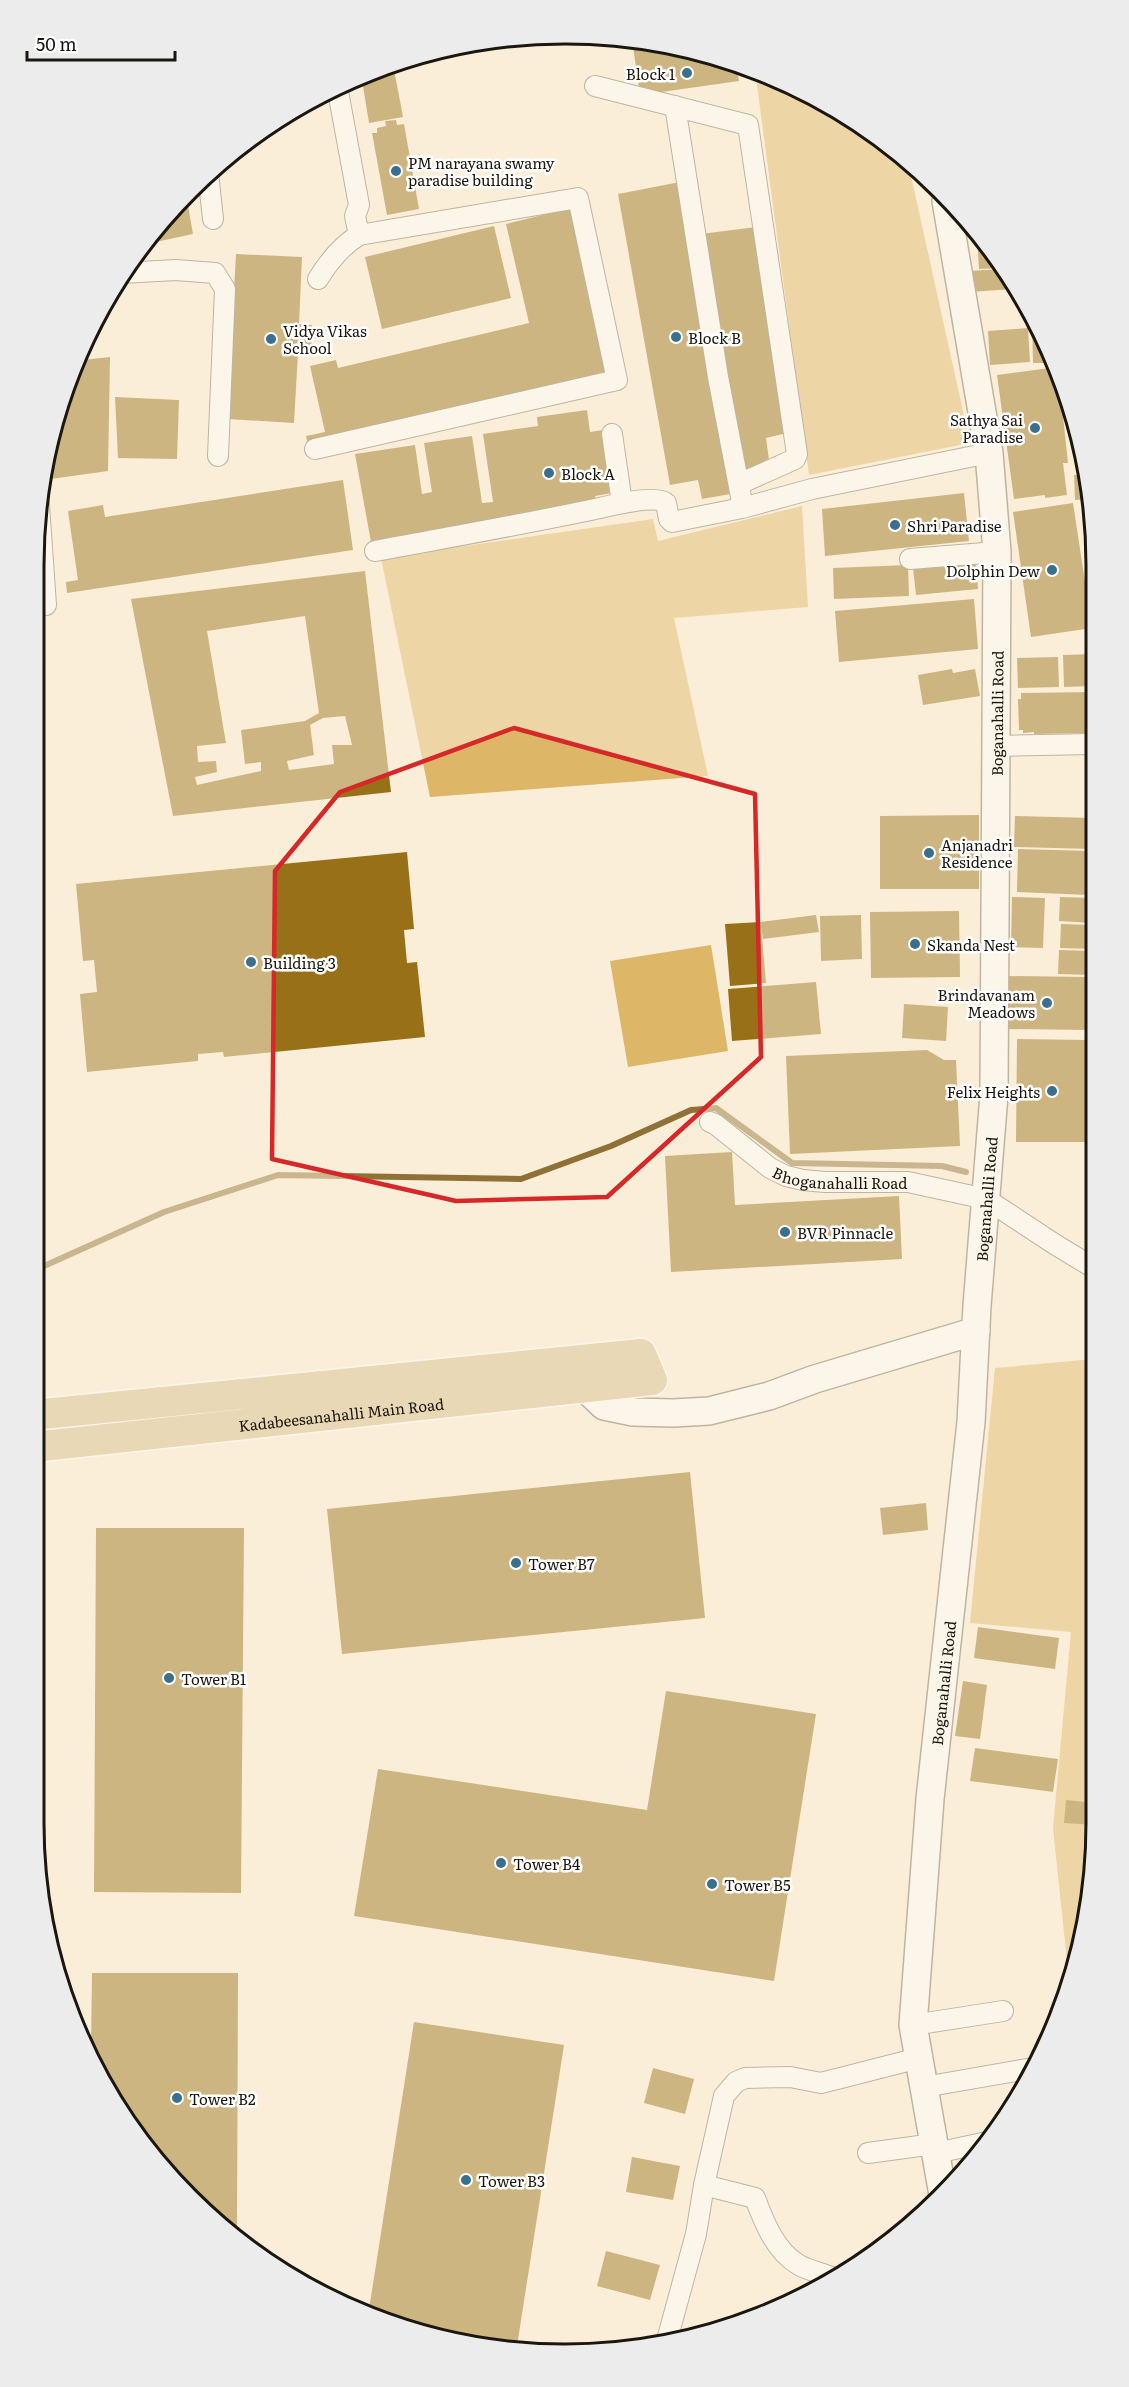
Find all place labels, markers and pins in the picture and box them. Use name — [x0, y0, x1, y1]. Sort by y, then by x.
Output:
place label: Block 1 — [626, 62, 675, 85]
marker: Block 1 — [680, 66, 694, 80]
place label: PM narayana swamy paradise building — [408, 151, 555, 191]
marker: PM narayana swamy paradise building — [389, 164, 403, 178]
place label: Vidya Vikas School — [283, 319, 367, 359]
place label: Block B — [688, 326, 741, 349]
marker: Block B — [669, 330, 683, 344]
marker: Vidya Vikas School — [264, 332, 278, 346]
place label: Sathya Sai Paradise — [950, 408, 1023, 448]
marker: Sathya Sai Paradise — [1028, 421, 1042, 435]
place label: Block A — [561, 462, 615, 485]
marker: Block A — [542, 466, 556, 480]
place label: Shri Paradise — [907, 514, 1002, 537]
marker: Shri Paradise — [888, 518, 902, 532]
place label: Dolphin Dew — [946, 559, 1040, 582]
marker: Dolphin Dew — [1045, 563, 1059, 577]
place label: Anjanadri Residence — [941, 833, 1013, 873]
marker: Anjanadri Residence — [922, 846, 936, 860]
place label: Skanda Nest — [927, 933, 1015, 956]
marker: Skanda Nest — [908, 937, 922, 951]
place label: Building 3 — [263, 951, 336, 974]
marker: Building 3 — [244, 955, 258, 969]
place label: Brindavanam Meadows — [937, 983, 1035, 1023]
marker: Brindavanam Meadows — [1040, 996, 1054, 1010]
place label: Felix Heights — [947, 1080, 1040, 1103]
marker: Felix Heights — [1045, 1084, 1059, 1098]
place label: BVR Pinnacle — [797, 1221, 893, 1244]
marker: BVR Pinnacle — [778, 1225, 792, 1239]
place label: Tower B7 — [528, 1552, 595, 1575]
marker: Tower B7 — [509, 1556, 523, 1570]
place label: Tower B1 — [181, 1667, 246, 1690]
marker: Tower B1 — [162, 1671, 176, 1685]
place label: Tower B4 — [513, 1852, 580, 1875]
marker: Tower B4 — [494, 1856, 508, 1870]
place label: Tower B5 — [724, 1873, 791, 1896]
marker: Tower B5 — [705, 1877, 719, 1891]
place label: Tower B2 — [189, 2087, 256, 2110]
marker: Tower B2 — [170, 2091, 184, 2105]
place label: Tower B3 — [478, 2169, 545, 2192]
marker: Tower B3 — [459, 2173, 473, 2187]

